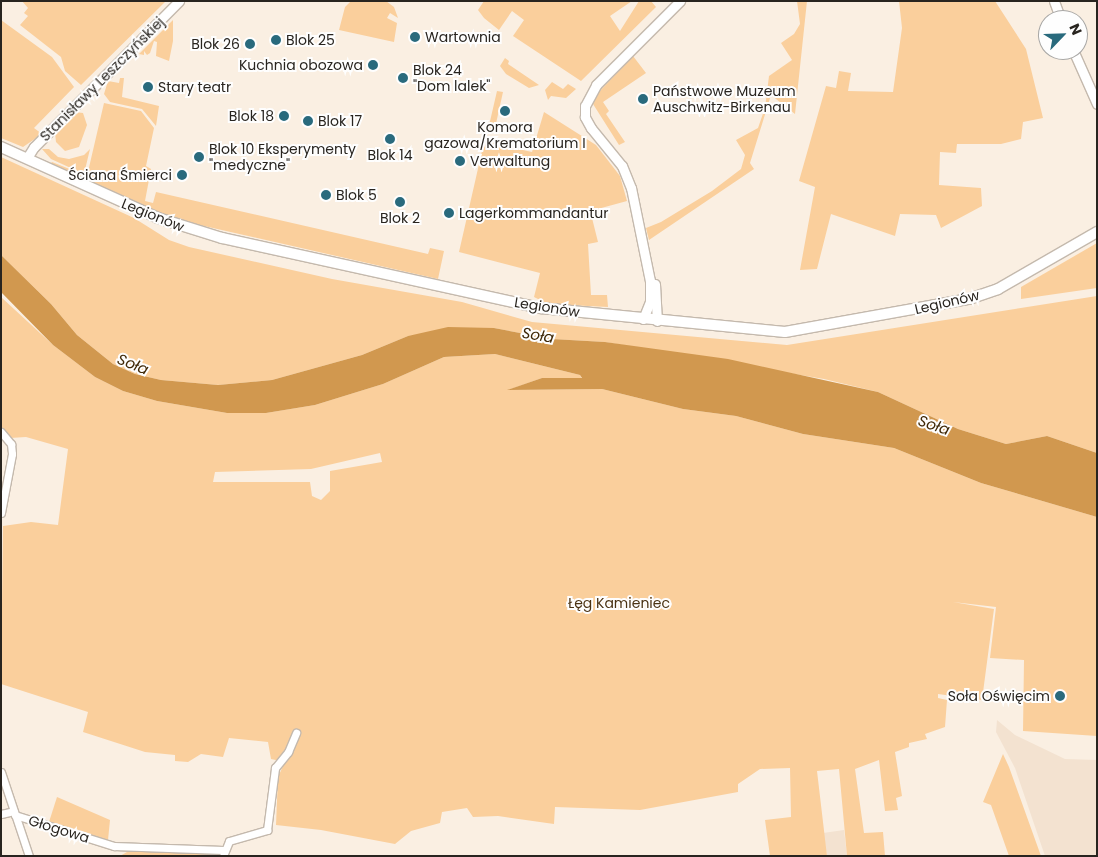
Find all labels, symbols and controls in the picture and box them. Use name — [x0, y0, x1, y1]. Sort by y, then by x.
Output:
north arrow — [1038, 10, 1088, 60]
street label: Stanisławy Leszczyńskiej — [36, 13, 168, 145]
text: N — [1065, 20, 1087, 38]
place label: Wartownia — [425, 29, 501, 45]
marker: Wartownia — [409, 31, 421, 43]
place label: Blok 25 — [286, 32, 335, 48]
marker: Blok 25 — [270, 34, 282, 46]
place label: Blok 26 — [191, 36, 240, 52]
marker: Blok 26 — [244, 38, 256, 50]
place label: Kuchnia obozowa — [239, 57, 363, 73]
marker: Kuchnia obozowa — [367, 59, 379, 71]
place label: Blok 24 "Dom lalek" — [413, 62, 490, 94]
marker: Blok 24 "Dom lalek" — [397, 72, 409, 84]
place label: Stary teatr — [158, 79, 231, 95]
marker: Stary teatr — [142, 81, 154, 93]
place label: Państwowe Muzeum Auschwitz-Birkenau — [653, 83, 796, 115]
marker: Państwowe Muzeum Auschwitz-Birkenau — [637, 93, 649, 105]
marker: Komora gazowa/Krematorium I — [499, 105, 511, 117]
place label: Blok 18 — [229, 108, 274, 124]
marker: Blok 18 — [278, 110, 290, 122]
place label: Blok 17 — [318, 113, 362, 129]
marker: Blok 17 — [302, 115, 314, 127]
place label: Komora gazowa/Krematorium I — [424, 119, 586, 152]
marker: Blok 14 — [384, 133, 396, 145]
place label: Blok 10 Eksperymenty "medyczne" — [209, 141, 356, 174]
place label: Blok 14 — [367, 147, 413, 163]
marker: Blok 10 Eksperymenty "medyczne" — [193, 151, 205, 163]
place label: Verwaltung — [470, 153, 550, 169]
marker: Verwaltung — [454, 155, 466, 167]
place label: Ściana Śmierci — [68, 167, 172, 183]
marker: Ściana Śmierci — [176, 169, 188, 181]
place label: Blok 5 — [336, 187, 377, 203]
marker: Blok 5 — [320, 189, 332, 201]
street label: Legionów — [119, 195, 187, 235]
marker: Blok 2 — [394, 196, 406, 208]
place label: Lagerkommandantur — [459, 205, 608, 221]
marker: Lagerkommandantur — [443, 207, 455, 219]
place label: Blok 2 — [380, 210, 420, 226]
street label: Legionów — [913, 286, 981, 318]
street label: Legionów — [513, 294, 581, 320]
water label: Soła — [521, 323, 555, 347]
water label: Soła — [115, 350, 151, 378]
water label: Soła — [916, 411, 952, 439]
park label: Łęg Kamieniec — [568, 595, 670, 611]
place label: Soła Oświęcim — [948, 688, 1050, 704]
marker: Soła Oświęcim — [1054, 690, 1066, 702]
street label: Głogowa — [27, 812, 91, 846]

